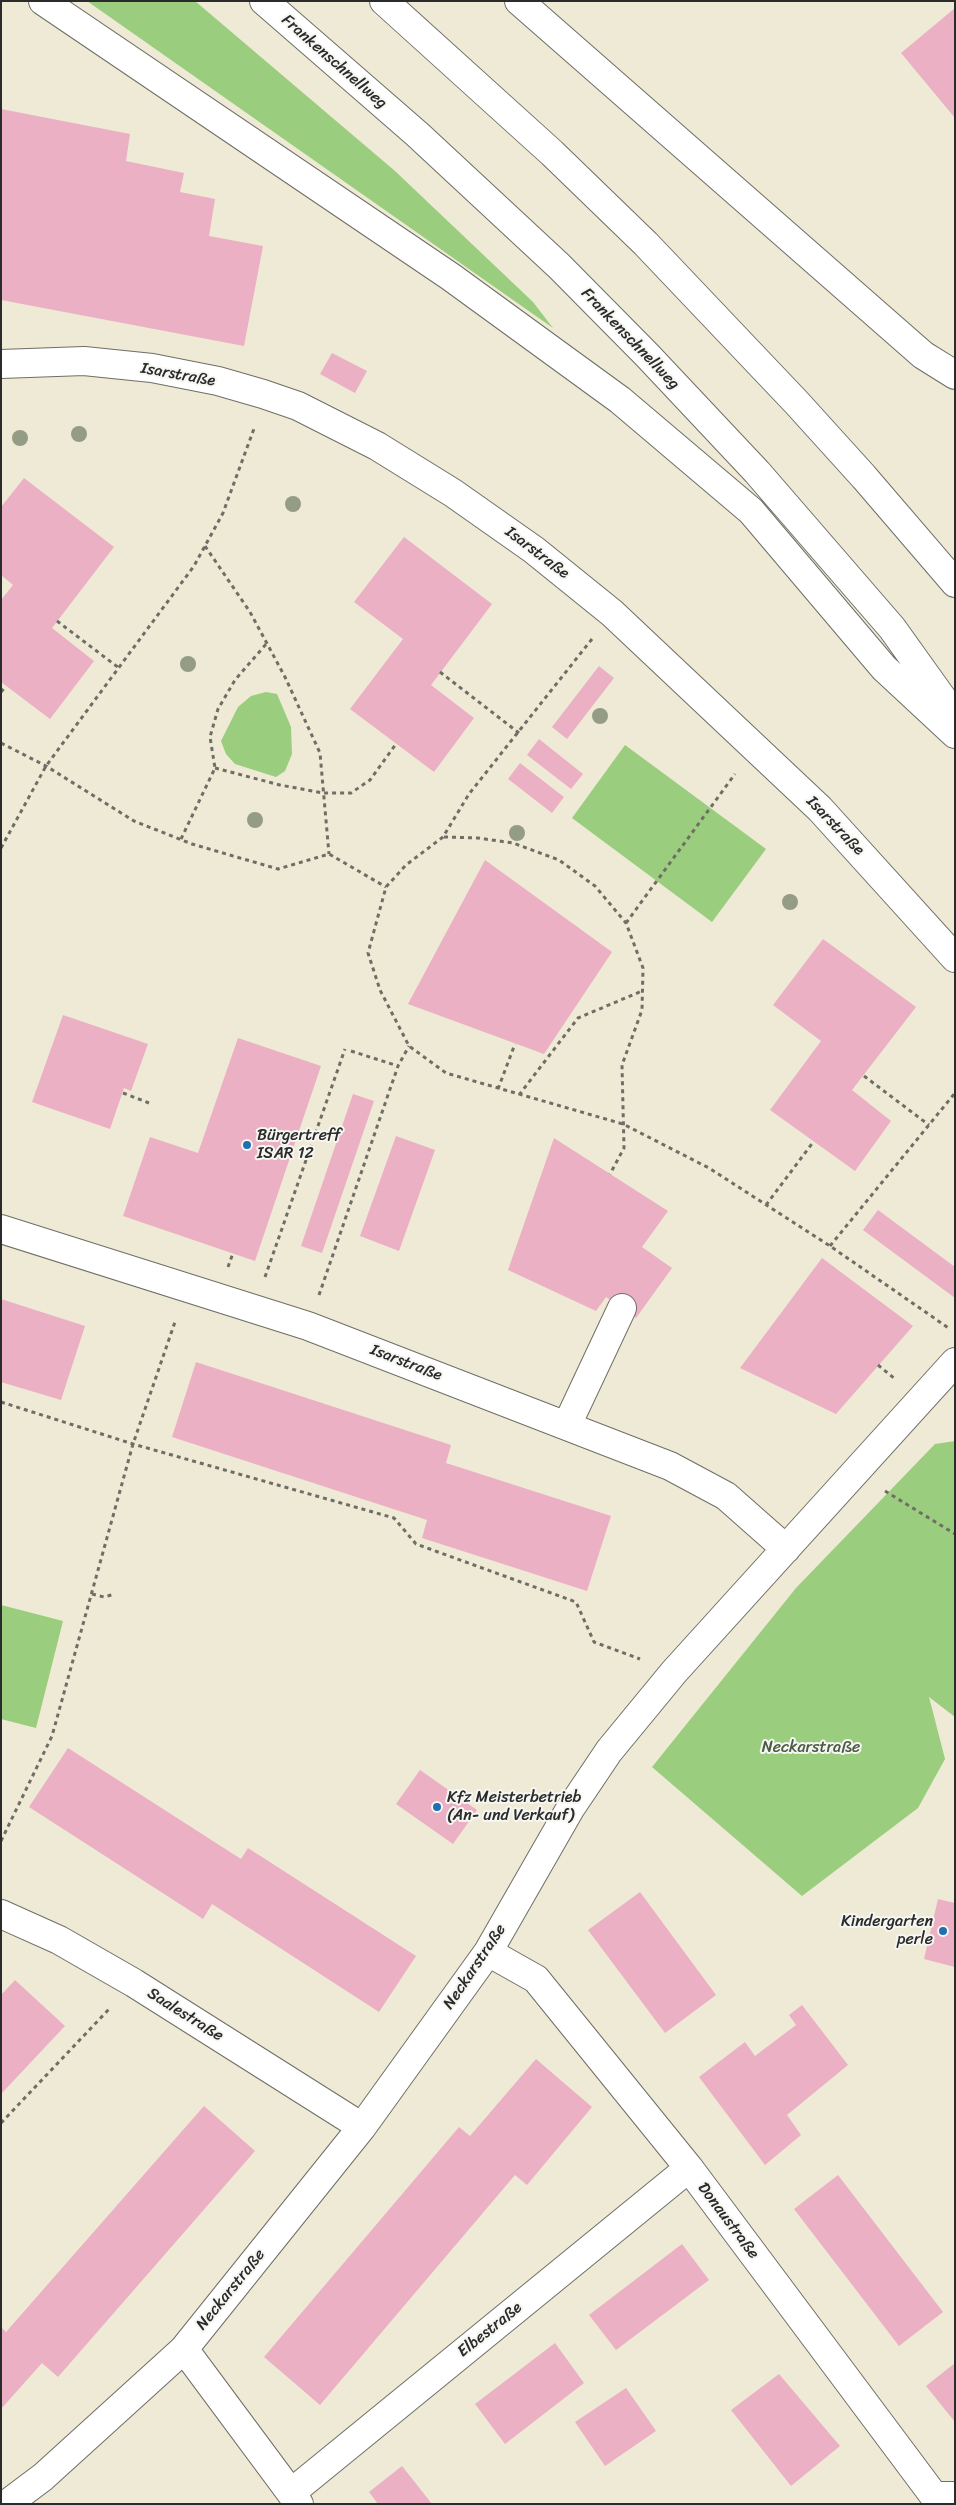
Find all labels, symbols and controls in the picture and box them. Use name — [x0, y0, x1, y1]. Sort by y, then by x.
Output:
street label: Frankenschnellweg — [277, 11, 391, 113]
street label: Frankenschnellweg — [577, 284, 683, 394]
street label: Isarstraße — [139, 359, 217, 391]
street label: Isarstraße — [501, 523, 573, 583]
street label: Isarstraße — [802, 792, 868, 860]
place label: Bürgertreff ISAR 12 — [257, 1126, 341, 1164]
marker: Bürgertreff ISAR 12 — [241, 1139, 253, 1151]
street label: Isarstraße — [367, 1341, 445, 1385]
park label: Neckarstraße — [762, 1738, 860, 1758]
place label: Kfz Meisterbetrieb (An- und Verkauf) — [447, 1788, 581, 1826]
marker: Kfz Meisterbetrieb (An- und Verkauf) — [431, 1801, 443, 1813]
place label: Kindergarten perle — [841, 1912, 933, 1950]
street label: Neckarstraße — [439, 1921, 511, 2013]
marker: Kindergarten perle — [937, 1925, 949, 1937]
street label: Saalestraße — [143, 1984, 227, 2046]
street label: Donaustraße — [693, 2179, 763, 2263]
street label: Neckarstraße — [193, 2246, 269, 2334]
street label: Elbestraße — [454, 2298, 526, 2362]

